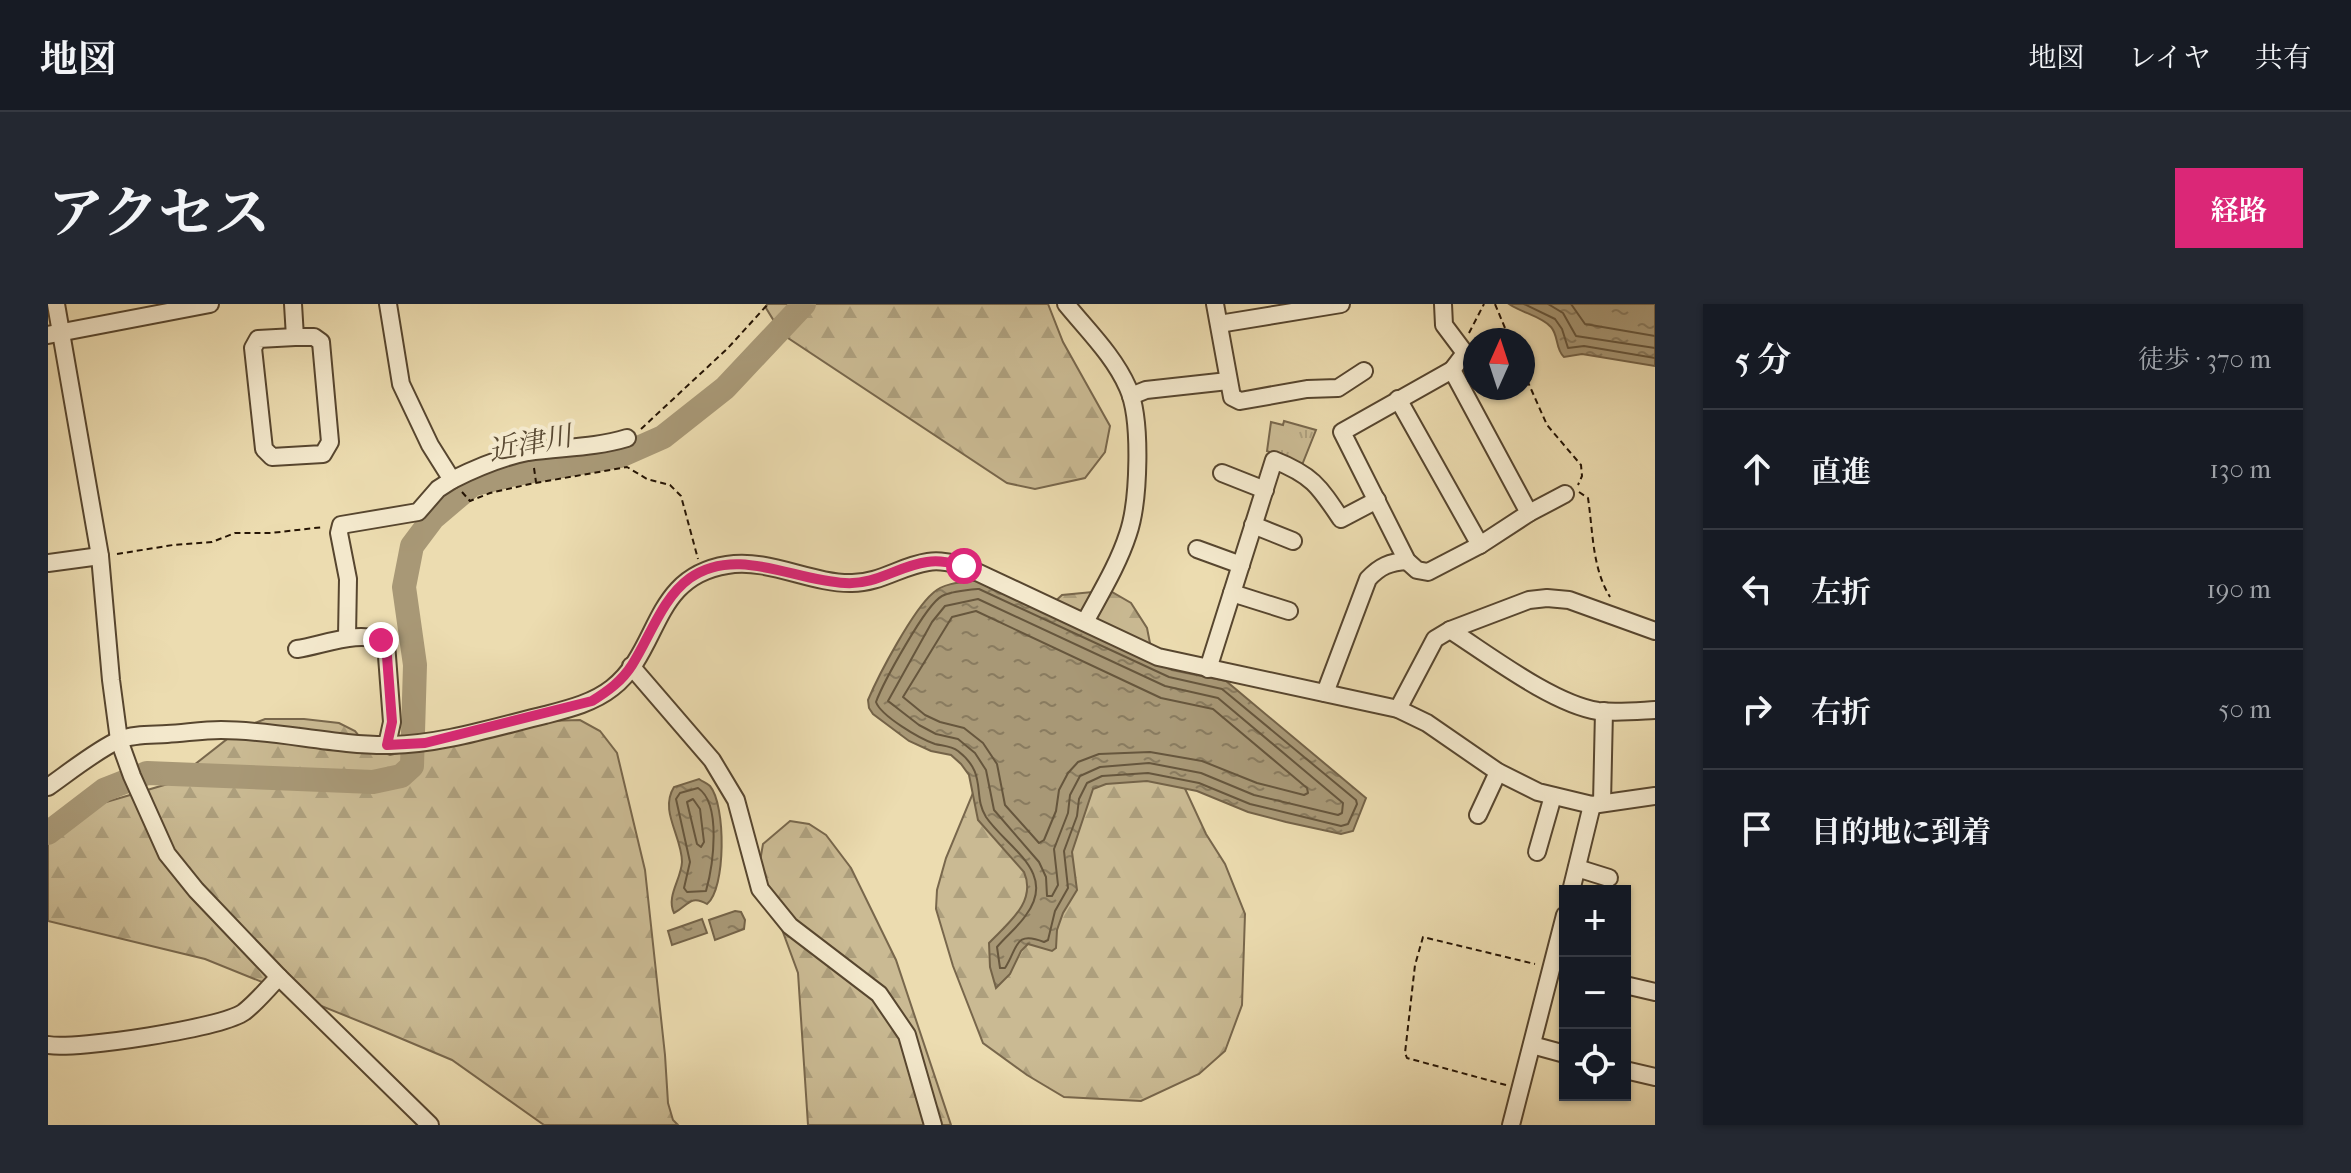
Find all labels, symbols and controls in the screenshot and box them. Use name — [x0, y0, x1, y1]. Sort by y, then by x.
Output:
text: 地図 — [40, 37, 116, 82]
text: 地図 — [2028, 41, 2084, 74]
text: レイヤ — [2128, 41, 2211, 74]
text: 共有 — [2255, 41, 2311, 74]
button: 経路 — [2175, 168, 2303, 248]
text: アクセス — [48, 181, 270, 246]
north arrow — [1463, 328, 1535, 400]
text: 5 分 — [1735, 340, 1791, 380]
text: 徒歩 · 370 m — [2138, 344, 2271, 375]
water label: 近津川 — [486, 418, 577, 467]
icon: ahead — [1735, 447, 1779, 491]
text: 130 m — [2210, 454, 2271, 485]
text: 直進 — [1811, 455, 1871, 490]
route start — [946, 548, 982, 584]
icon: left — [1735, 567, 1779, 611]
text: 190 m — [2207, 574, 2271, 605]
text: 左折 — [1811, 575, 1871, 610]
route end — [363, 622, 399, 658]
icon: right — [1735, 687, 1779, 731]
text: 50 m — [2218, 694, 2271, 725]
text: 右折 — [1811, 695, 1871, 730]
icon: arrive — [1735, 807, 1779, 851]
text: 目的地に到着 — [1811, 815, 1991, 850]
map controls — [1559, 885, 1631, 1101]
button: + — [1559, 885, 1631, 957]
button: − — [1559, 957, 1631, 1029]
button: locate — [1559, 1029, 1631, 1101]

